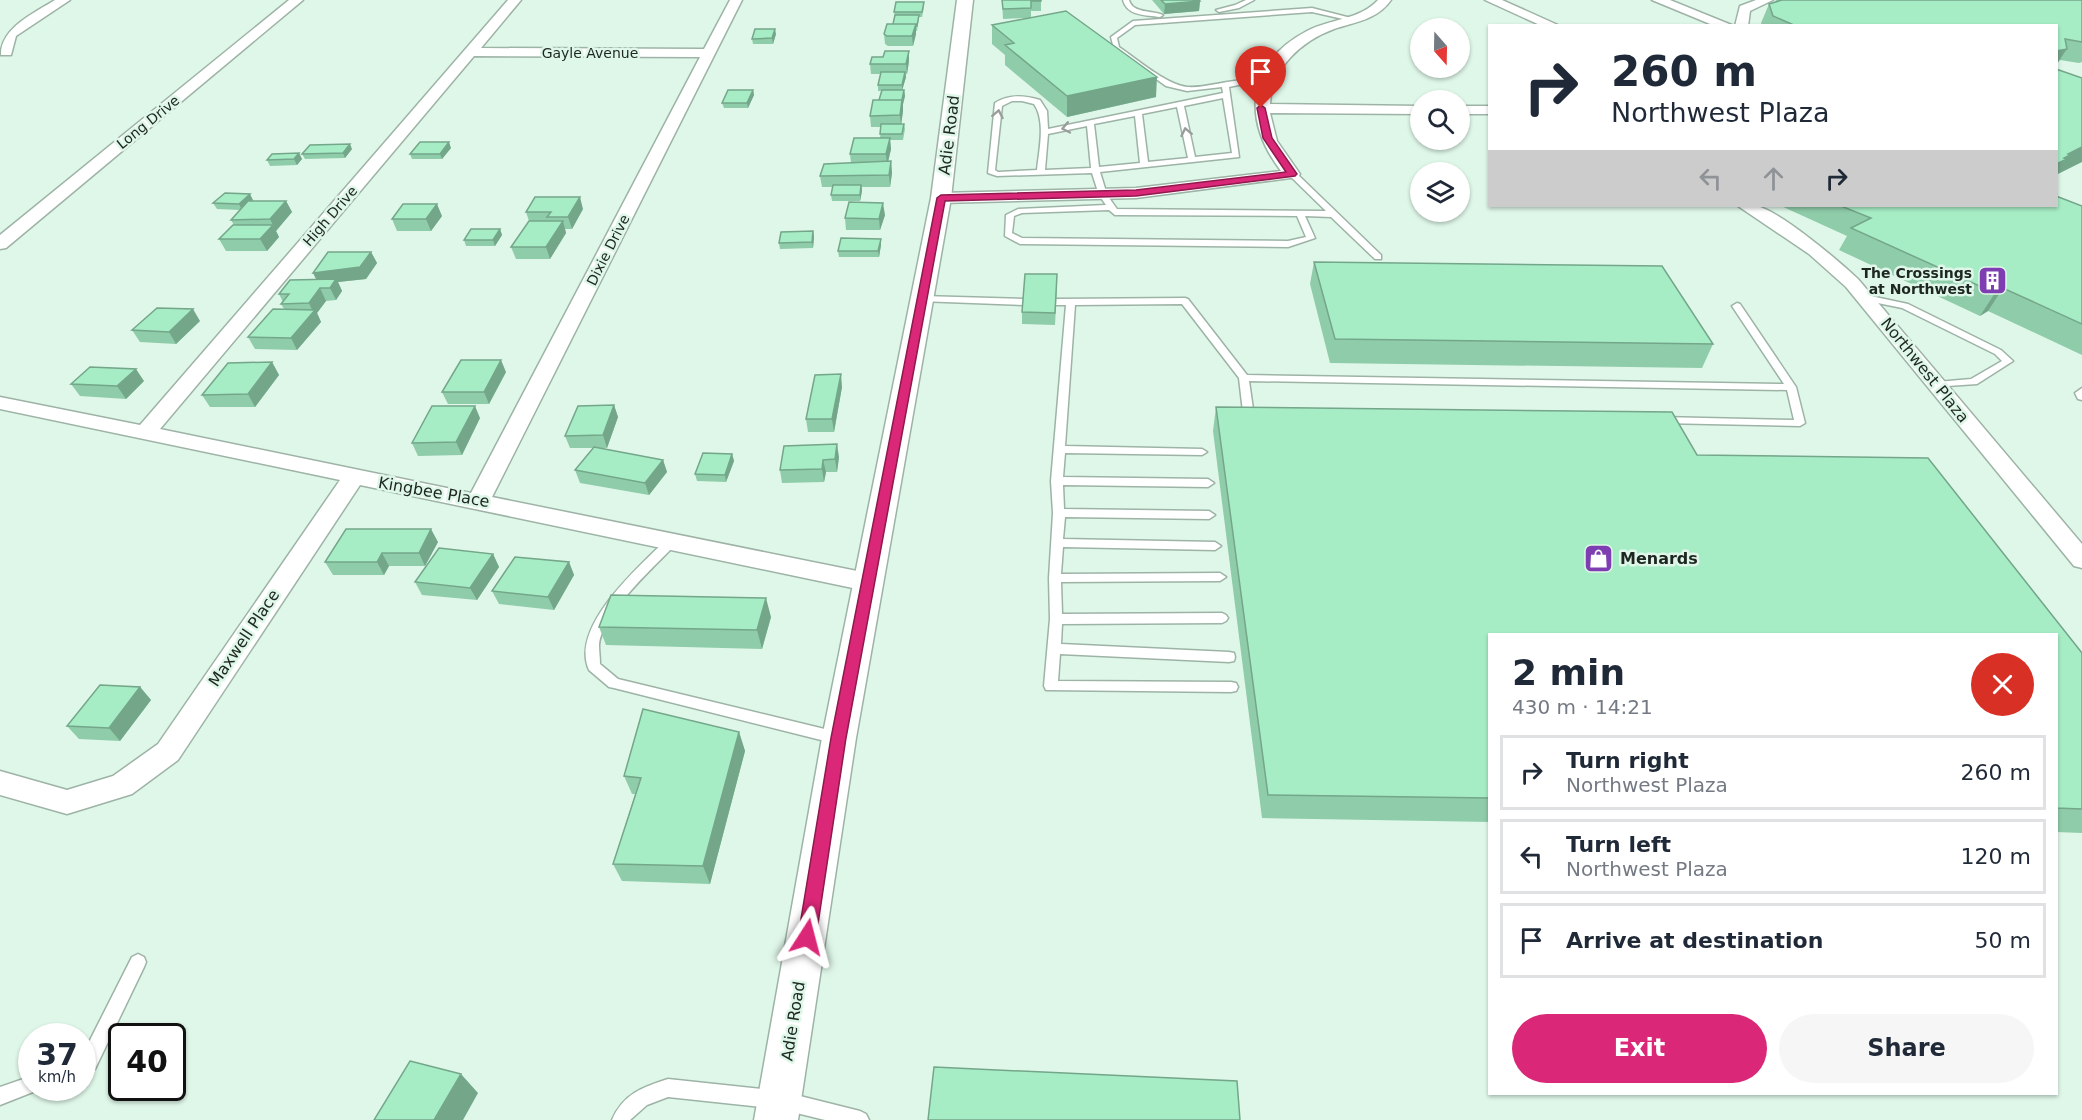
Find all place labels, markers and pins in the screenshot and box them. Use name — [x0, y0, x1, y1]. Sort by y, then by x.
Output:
pin — [1235, 46, 1286, 108]
place label: The Crossings at Northwest — [1862, 265, 1972, 297]
building icon: The Crossings at Northwest — [1977, 265, 2009, 297]
shop icon: Menards — [1583, 542, 1615, 574]
place label: Menards — [1620, 549, 1698, 568]

